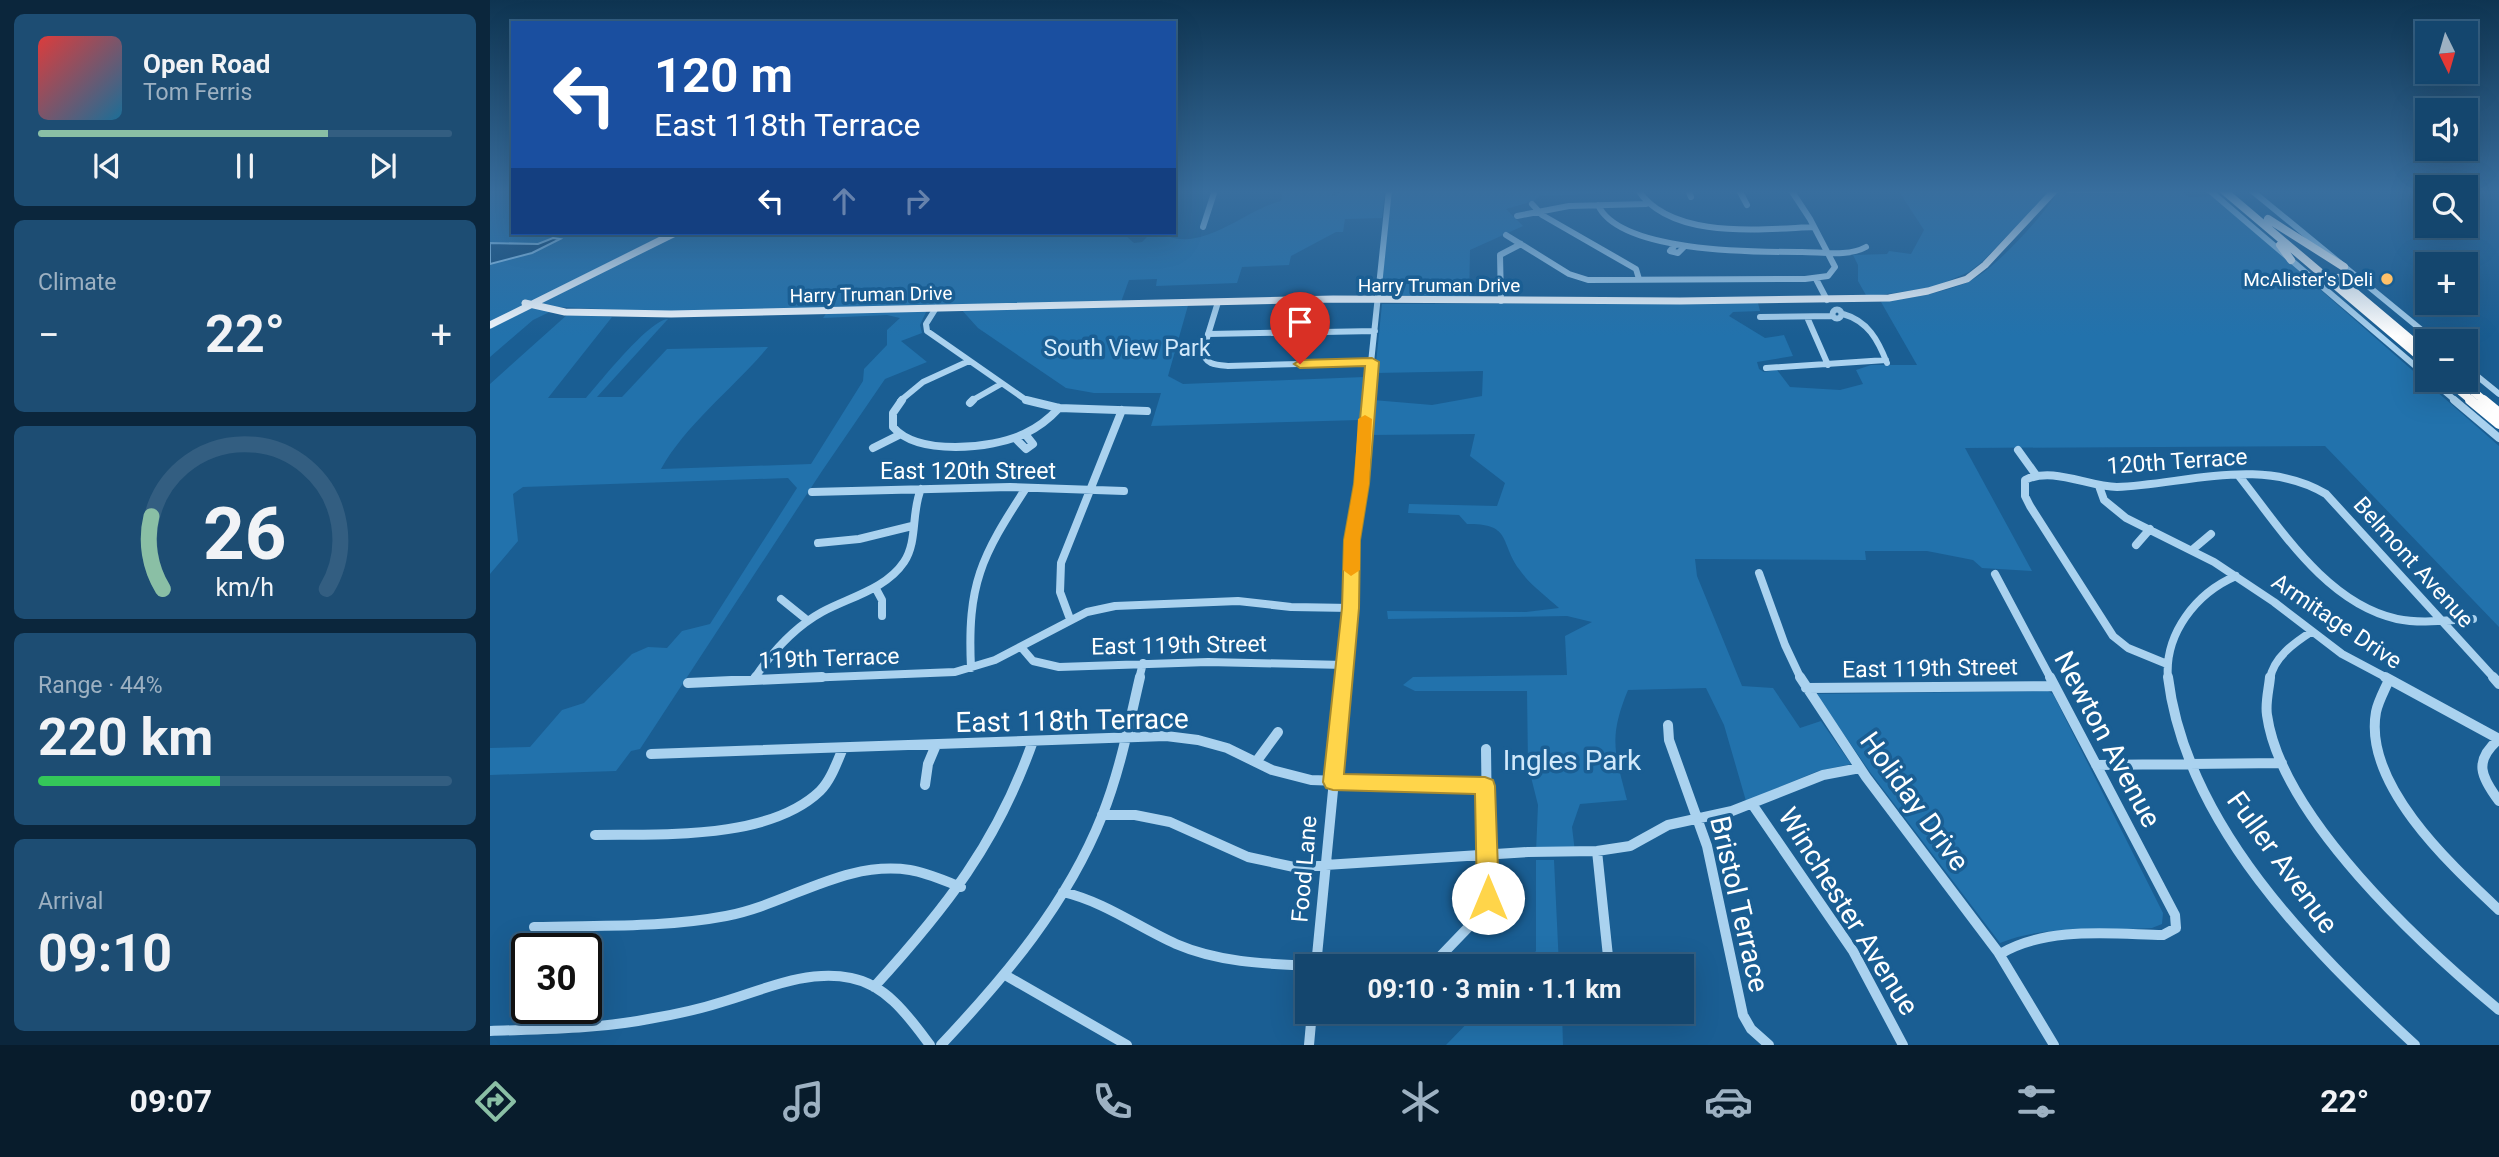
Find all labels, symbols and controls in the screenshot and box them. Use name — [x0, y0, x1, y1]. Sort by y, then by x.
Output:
north arrow — [2415, 21, 2478, 84]
map controls — [2415, 21, 2478, 392]
text: 120 m — [654, 47, 793, 104]
text: Open Road — [143, 49, 271, 79]
icon: left — [539, 49, 630, 140]
text: Tom Ferris — [143, 79, 252, 106]
button: sound — [2415, 98, 2478, 161]
text: East 118th Terrace — [654, 106, 921, 144]
icon: previous — [88, 147, 126, 185]
icon: pause — [226, 147, 264, 185]
icon: next — [364, 147, 402, 185]
button: search — [2415, 175, 2478, 238]
icon: left — [752, 182, 790, 220]
icon: ahead — [825, 182, 863, 220]
icon: right — [898, 182, 936, 220]
button: + — [2415, 252, 2478, 315]
place label: McAlister's Deli — [2243, 268, 2373, 291]
text: Climate — [38, 269, 117, 296]
marker: McAlister's Deli — [2379, 271, 2395, 287]
street label: Harry Truman Drive — [1358, 274, 1520, 297]
street label: Harry Truman Drive — [789, 282, 953, 307]
pin — [1270, 292, 1330, 364]
icon: arrive — [1281, 303, 1319, 341]
text: 22° — [205, 304, 285, 365]
text: − — [38, 313, 60, 357]
text: + — [430, 313, 452, 357]
button: − — [2415, 329, 2478, 392]
park label: South View Park — [1043, 335, 1211, 362]
street label: 120th Terrace — [2106, 443, 2248, 480]
street label: East 120th Street — [880, 458, 1056, 485]
text: 26 — [203, 491, 287, 577]
street label: Belmont Avenue — [2348, 491, 2479, 633]
street label: Armitage Drive — [2267, 568, 2407, 675]
text: km/h — [216, 572, 274, 601]
street label: East 119th Street — [1091, 630, 1267, 661]
street label: 119th Terrace — [758, 643, 900, 674]
street label: Newton Avenue — [2047, 646, 2168, 833]
street label: East 119th Street — [1842, 653, 2018, 684]
text: Range · 44% — [38, 672, 163, 699]
street label: East 118th Terrace — [955, 702, 1189, 739]
text: 220 km — [38, 707, 213, 768]
street label: Holiday Drive — [1853, 725, 1976, 877]
park label: Ingles Park — [1503, 744, 1642, 777]
street label: Fuller Avenue — [2220, 785, 2345, 940]
street label: Winchester Avenue — [1771, 801, 1926, 1021]
street label: Bristol Terrace — [1703, 813, 1776, 995]
street label: Food Lane — [1286, 814, 1323, 924]
position arrow — [1451, 861, 1525, 935]
text: Arrival — [38, 888, 103, 915]
text: 09:10 — [38, 923, 172, 984]
speed limit sign: 30 — [511, 933, 602, 1024]
text: 09:10 · 3 min · 1.1 km — [1367, 974, 1622, 1004]
icon: directions — [471, 1077, 520, 1126]
icon: music — [779, 1077, 828, 1126]
icon: phone — [1088, 1077, 1137, 1126]
icon: climate — [1396, 1077, 1445, 1126]
icon: car — [1704, 1077, 1753, 1126]
icon: filters — [2012, 1077, 2061, 1126]
text: 09:07 — [130, 1082, 212, 1120]
text: 22° — [2320, 1082, 2369, 1120]

